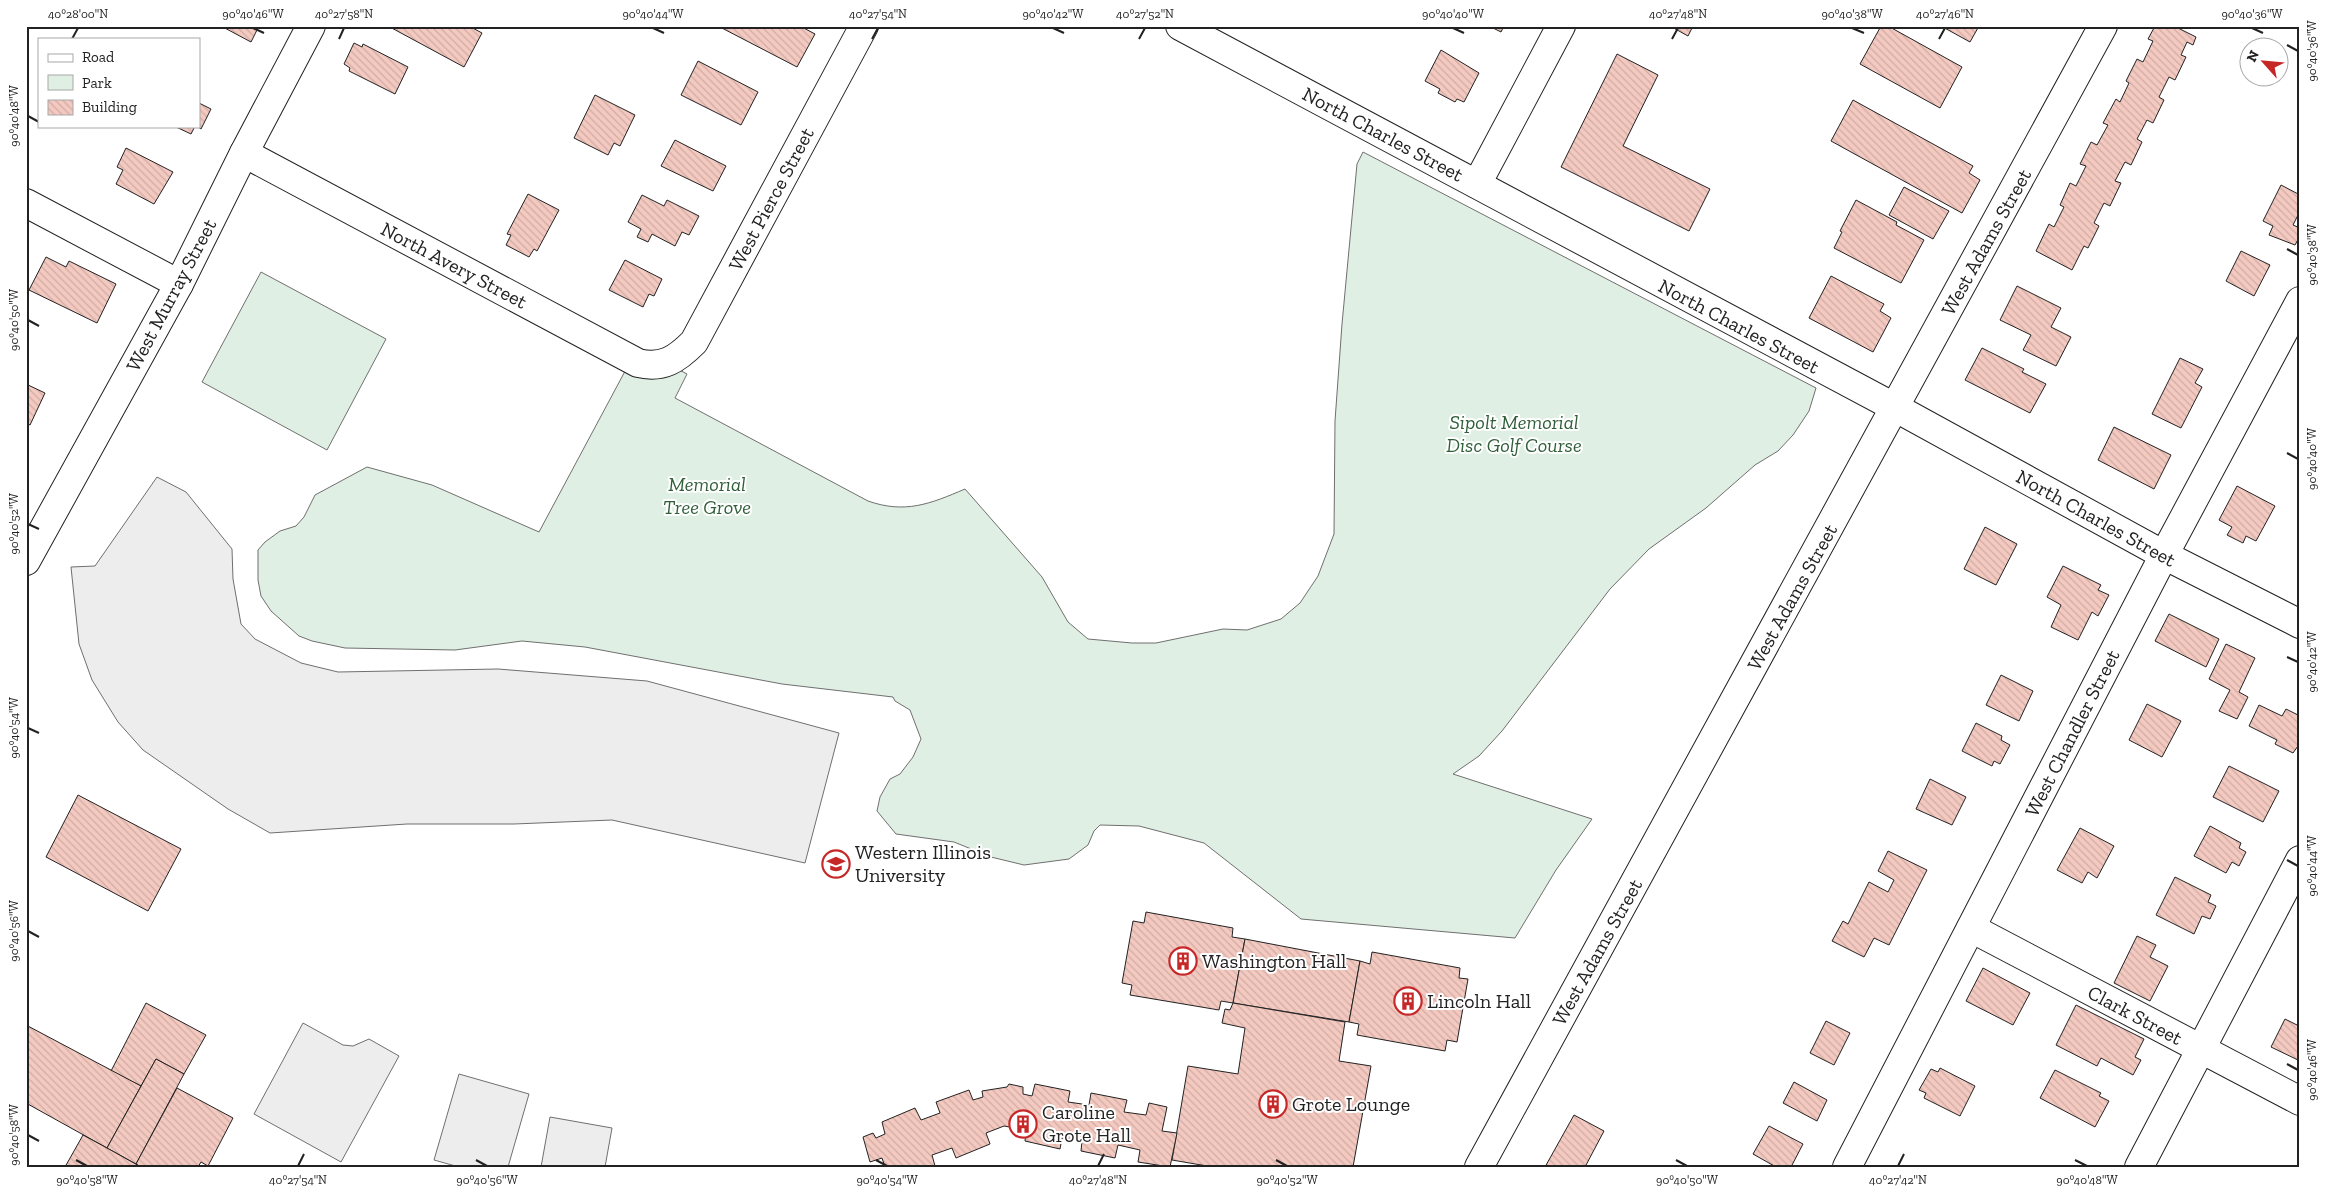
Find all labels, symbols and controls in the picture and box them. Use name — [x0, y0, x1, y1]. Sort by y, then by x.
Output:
text: 40°28'00"N — [48, 7, 108, 21]
text: 90°40'46"W — [222, 7, 284, 21]
text: 40°27'58"N — [315, 7, 373, 21]
text: 90°40'44"W — [622, 7, 684, 21]
text: 40°27'54"N — [849, 7, 907, 21]
text: 90°40'42"W — [1022, 7, 1084, 21]
text: 40°27'52"N — [1116, 7, 1174, 21]
text: 90°40'40"W — [1422, 7, 1485, 21]
text: 40°27'48"N — [1649, 7, 1707, 21]
text: 90°40'38"W — [1821, 7, 1883, 21]
text: 40°27'46"N — [1916, 7, 1974, 21]
text: 90°40'36"W — [2221, 7, 2283, 21]
text: 90°40'36"W — [2305, 20, 2319, 82]
legend — [38, 38, 200, 128]
north arrow — [2238, 38, 2288, 88]
text: N — [2243, 47, 2263, 65]
text: Road — [82, 48, 115, 66]
text: Park — [82, 74, 112, 92]
street label: North Charles Street — [1298, 81, 1468, 187]
text: 90°40'48"W — [7, 85, 21, 147]
text: Building — [82, 98, 137, 116]
street label: West Pierce Street — [723, 123, 819, 275]
street label: West Adams Street — [1936, 164, 2037, 319]
street label: West Murray Street — [121, 214, 222, 375]
street label: North Avery Street — [377, 216, 532, 314]
text: 90°40'38"W — [2305, 224, 2319, 286]
street label: North Charles Street — [1654, 273, 1824, 379]
text: 90°40'50"W — [7, 288, 21, 351]
park label: Sipolt Memorial Disc Golf Course — [1446, 410, 1582, 457]
text: 90°40'40"W — [2305, 427, 2319, 490]
street label: North Charles Street — [2012, 464, 2180, 572]
park label: Memorial Tree Grove — [663, 472, 751, 519]
text: 90°40'52"W — [7, 493, 21, 555]
street label: West Adams Street — [1742, 519, 1843, 674]
text: 90°40'42"W — [2305, 631, 2319, 693]
street label: West Chandler Street — [2020, 645, 2125, 820]
text: 90°40'54"W — [7, 697, 21, 759]
text: 90°40'44"W — [2305, 835, 2319, 897]
place label: Western Illinois University — [855, 840, 991, 887]
school or university icon: Western Illinois University — [821, 849, 851, 879]
street label: West Adams Street — [1547, 874, 1648, 1029]
text: 90°40'56"W — [7, 900, 21, 962]
building icon: Washington Hall — [1168, 946, 1198, 976]
place label: Washington Hall — [1202, 949, 1346, 973]
street label: Clark Street — [2084, 980, 2187, 1050]
building icon: Lincoln Hall — [1393, 986, 1423, 1016]
place label: Lincoln Hall — [1427, 989, 1531, 1013]
text: 90°40'46"W — [2305, 1039, 2319, 1101]
building icon: Grote Lounge — [1258, 1089, 1288, 1119]
place label: Grote Lounge — [1292, 1092, 1410, 1116]
place label: Caroline Grote Hall — [1042, 1100, 1131, 1147]
text: 90°40'58"W — [7, 1103, 21, 1166]
building icon: Caroline Grote Hall — [1008, 1109, 1038, 1139]
text: 90°40'58"W — [56, 1173, 119, 1187]
text: 40°27'54"N — [269, 1173, 327, 1187]
text: 90°40'56"W — [456, 1173, 518, 1187]
text: 90°40'54"W — [856, 1173, 918, 1187]
text: 40°27'48"N — [1069, 1173, 1127, 1187]
text: 90°40'52"W — [1256, 1173, 1318, 1187]
text: 90°40'50"W — [1656, 1173, 1719, 1187]
text: 40°27'42"N — [1869, 1173, 1927, 1187]
text: 90°40'48"W — [2056, 1173, 2118, 1187]

